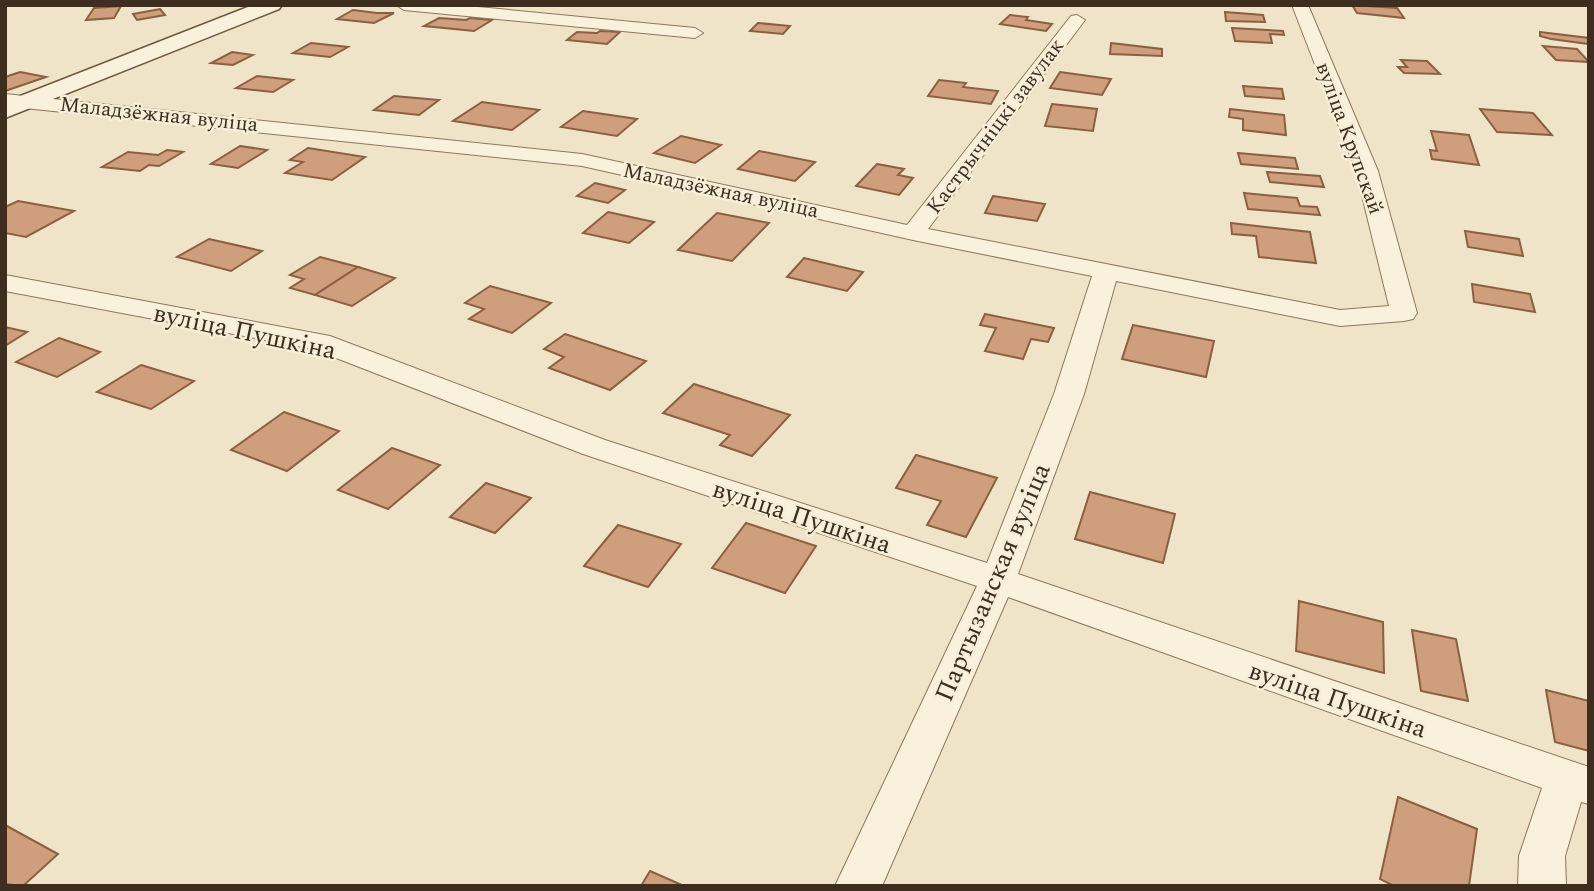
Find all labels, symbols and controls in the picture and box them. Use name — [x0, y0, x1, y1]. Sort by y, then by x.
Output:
street label: Кастрычніцкі завулак — [919, 32, 1073, 221]
street label: вуліца Крупскай — [1307, 58, 1391, 219]
street label: Маладзёжная вуліца — [58, 89, 260, 141]
street label: Маладзёжная вуліца — [620, 155, 822, 227]
street label: вуліца Пушкіна — [150, 293, 340, 371]
street label: Партызанская вуліца — [925, 457, 1061, 708]
street label: вуліца Пушкіна — [707, 469, 897, 565]
street label: вуліца Пушкіна — [1243, 651, 1432, 749]

